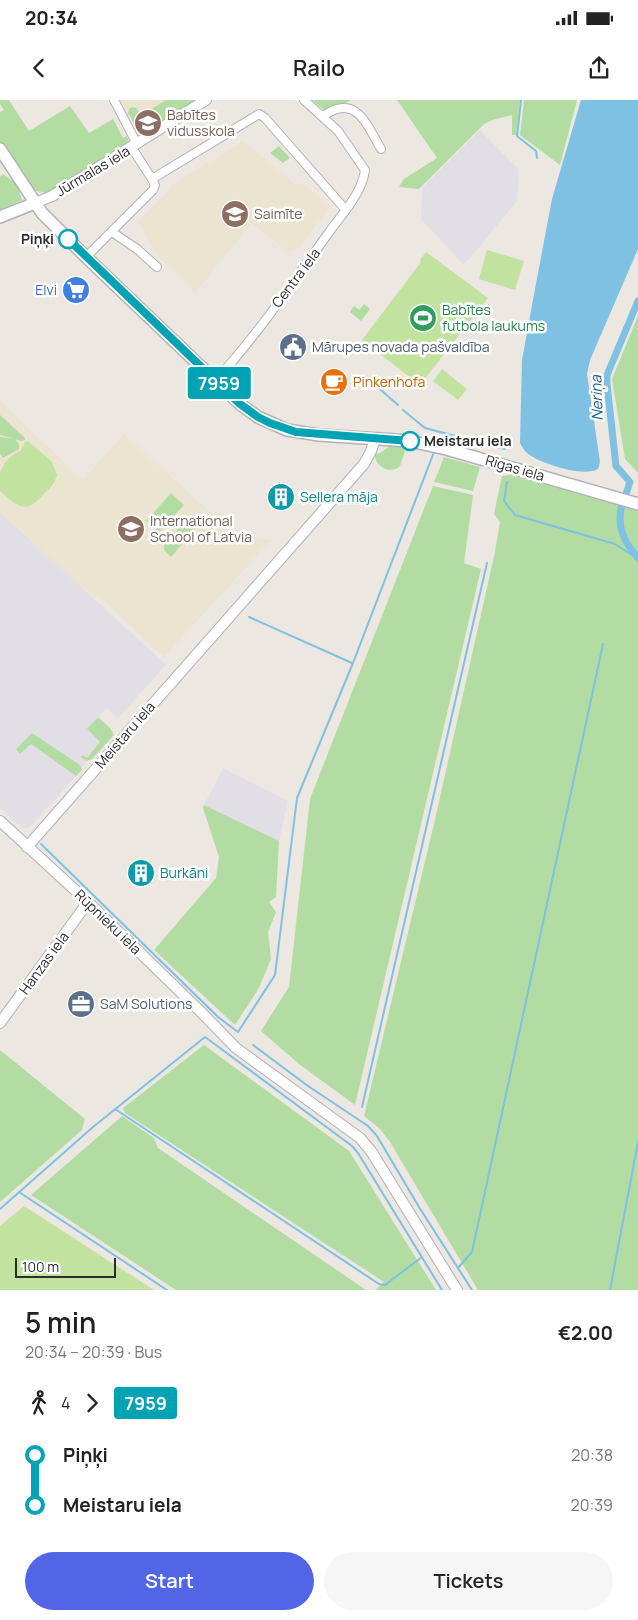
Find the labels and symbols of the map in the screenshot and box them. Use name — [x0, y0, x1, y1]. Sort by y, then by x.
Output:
place label: Babītes vidusskola — [167, 105, 235, 140]
school or university icon: Babītes vidusskola — [133, 108, 163, 138]
street label: Jūrmalas iela — [52, 141, 133, 200]
school or university icon: Saimīte — [220, 199, 250, 229]
place label: Saimīte — [254, 204, 302, 223]
place label: Piņķi — [21, 229, 54, 249]
marker: Piņķi — [58, 229, 78, 249]
street label: Centra iela — [267, 244, 324, 311]
supermarket icon: Elvi — [61, 275, 91, 305]
place label: Elvi — [35, 280, 57, 299]
place label: Babītes futbola laukums — [442, 300, 545, 335]
sports icon: Babītes futbola laukums — [408, 303, 438, 333]
public building icon: Mārupes novada pašvaldība — [278, 332, 308, 362]
place label: Mārupes novada pašvaldība — [312, 337, 490, 356]
line badge: 7959 — [184, 367, 254, 399]
cafe icon: Pinkenhofa — [319, 367, 349, 397]
place label: Pinkenhofa — [353, 372, 425, 391]
water label: Neriņa — [585, 374, 608, 421]
marker: Meistaru iela — [400, 431, 420, 451]
place label: Meistaru iela — [424, 431, 512, 450]
street label: Rīgas iela — [483, 450, 547, 485]
building icon: Sellera māja — [266, 482, 296, 512]
place label: Sellera māja — [300, 487, 378, 506]
place label: International School of Latvia — [150, 511, 252, 546]
school or university icon: International School of Latvia — [116, 514, 146, 544]
street label: Meistaru iela — [90, 697, 159, 772]
building icon: Burkāni — [126, 858, 156, 888]
place label: Burkāni — [160, 863, 208, 882]
street label: Rūpnieku iela — [71, 885, 146, 958]
street label: Hanzas iela — [14, 928, 73, 998]
office icon: SaM Solutions — [66, 989, 96, 1019]
place label: SaM Solutions — [100, 994, 192, 1013]
scale bar — [15, 1255, 116, 1278]

